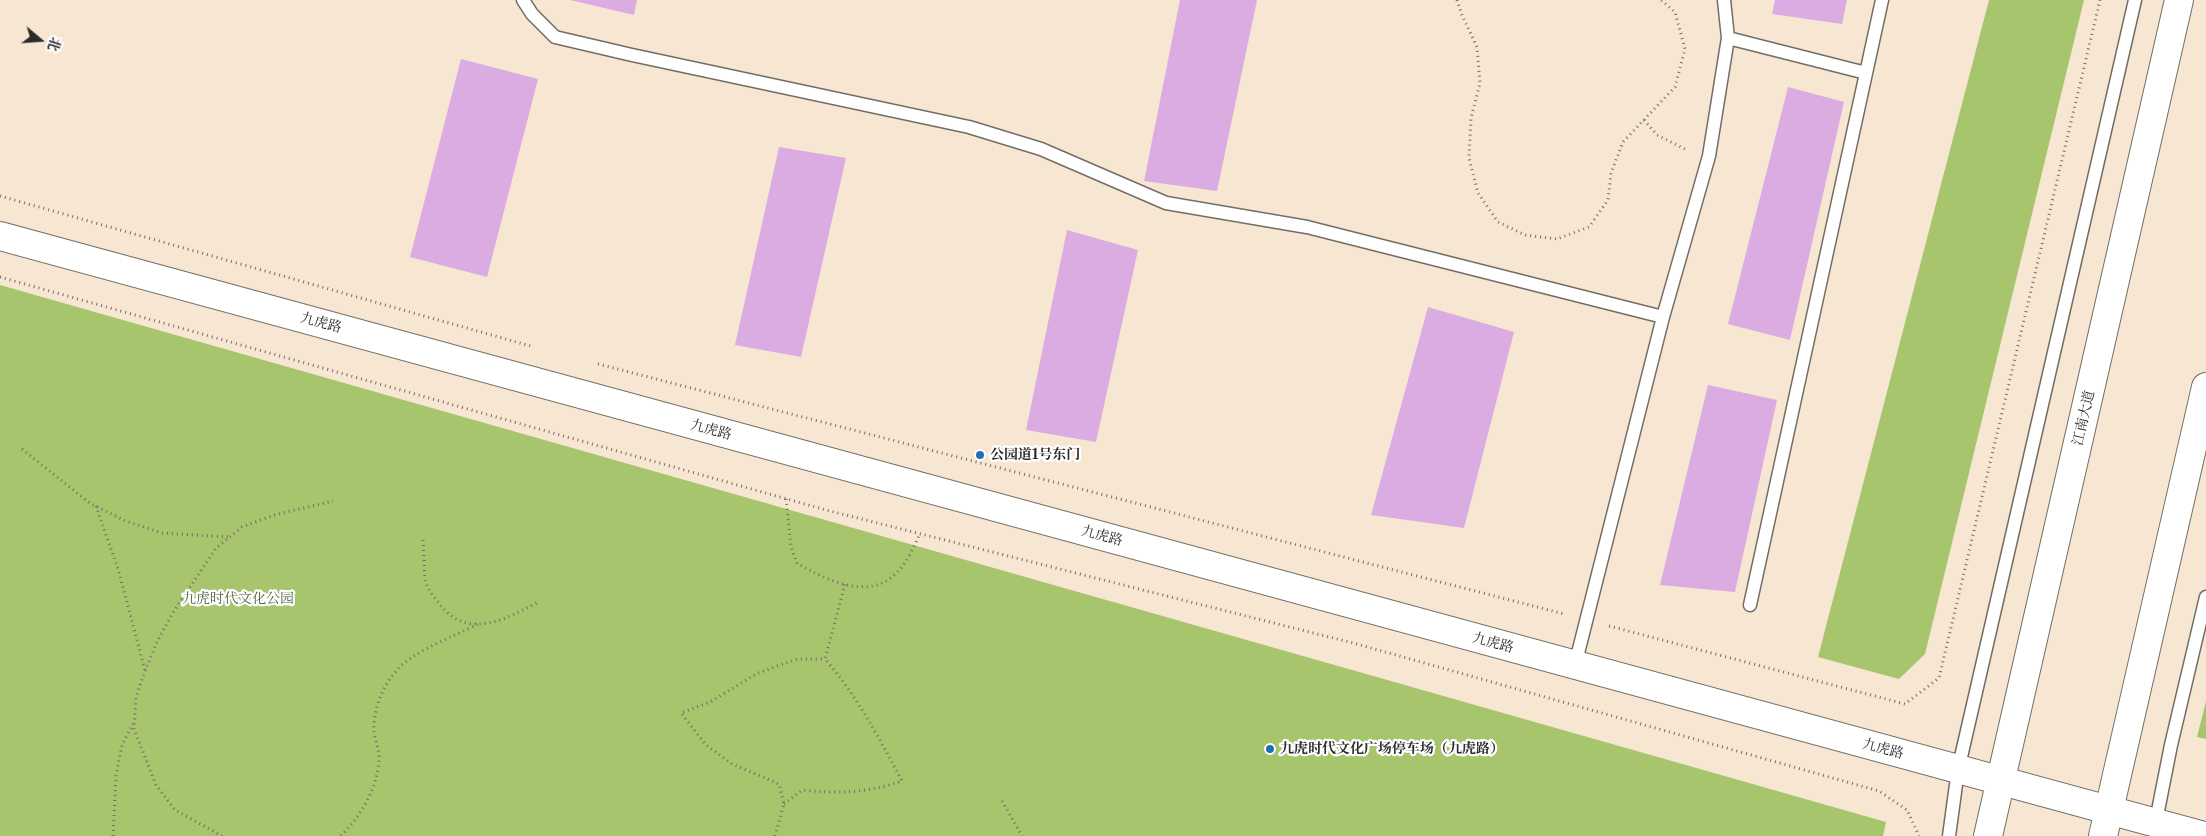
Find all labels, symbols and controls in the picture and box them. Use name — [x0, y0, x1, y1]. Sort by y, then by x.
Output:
north arrow — [15, 15, 65, 65]
text: 北 — [44, 35, 65, 54]
street label: 九虎路 — [299, 309, 343, 337]
street label: 江南大道 — [2070, 389, 2098, 447]
street label: 九虎路 — [689, 416, 733, 444]
place label: 公园道1号东门 — [990, 447, 1080, 463]
marker: 公园道1号东门 — [974, 449, 986, 461]
street label: 九虎路 — [1080, 522, 1124, 550]
park label: 九虎时代文化公园 — [182, 591, 294, 607]
street label: 九虎路 — [1471, 629, 1515, 657]
street label: 九虎路 — [1861, 735, 1905, 763]
place label: 九虎时代文化广场停车场（九虎路） — [1280, 741, 1504, 757]
marker: 九虎时代文化广场停车场（九虎路） — [1264, 743, 1276, 755]

